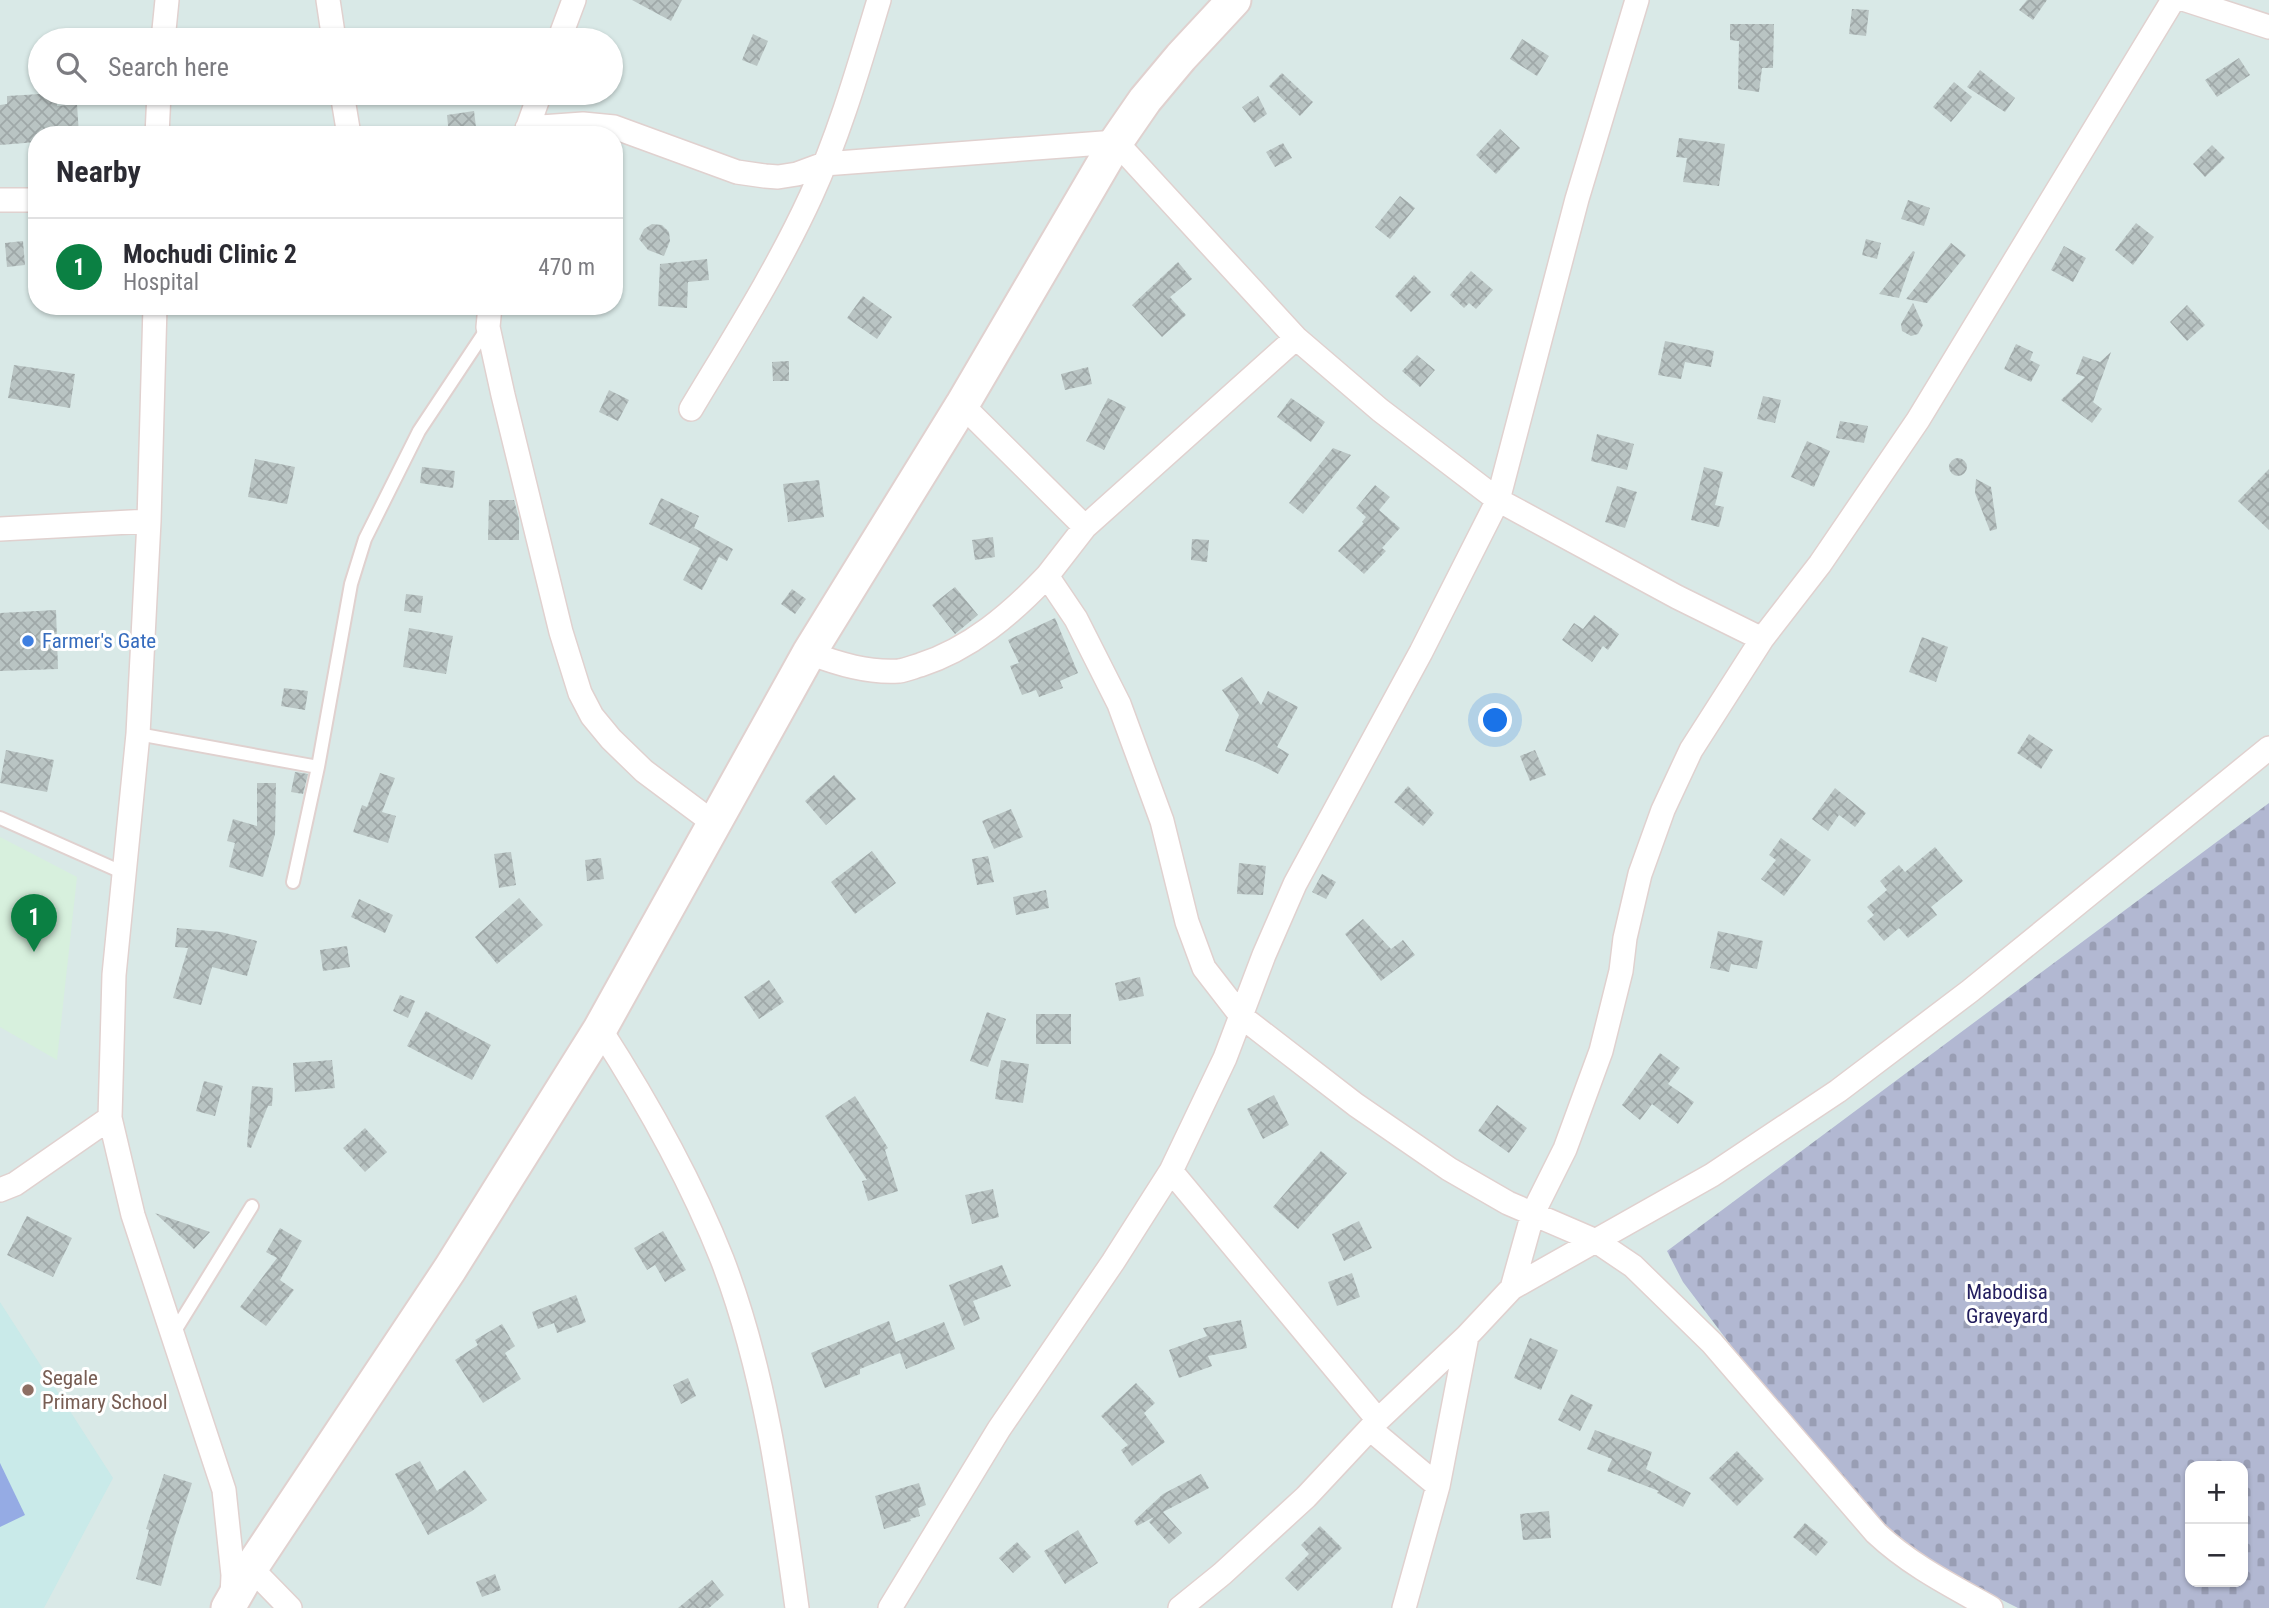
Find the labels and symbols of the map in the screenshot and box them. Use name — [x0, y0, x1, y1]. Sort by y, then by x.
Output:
place label: Farmer's Gate — [42, 629, 156, 653]
marker: Farmer's Gate — [20, 633, 36, 649]
your location — [1478, 703, 1512, 737]
pin: 1 — [11, 894, 57, 952]
park label: Mabodisa Graveyard — [1966, 1280, 2048, 1328]
place label: Segale Primary School — [42, 1366, 168, 1414]
marker: Segale Primary School — [20, 1382, 36, 1398]

